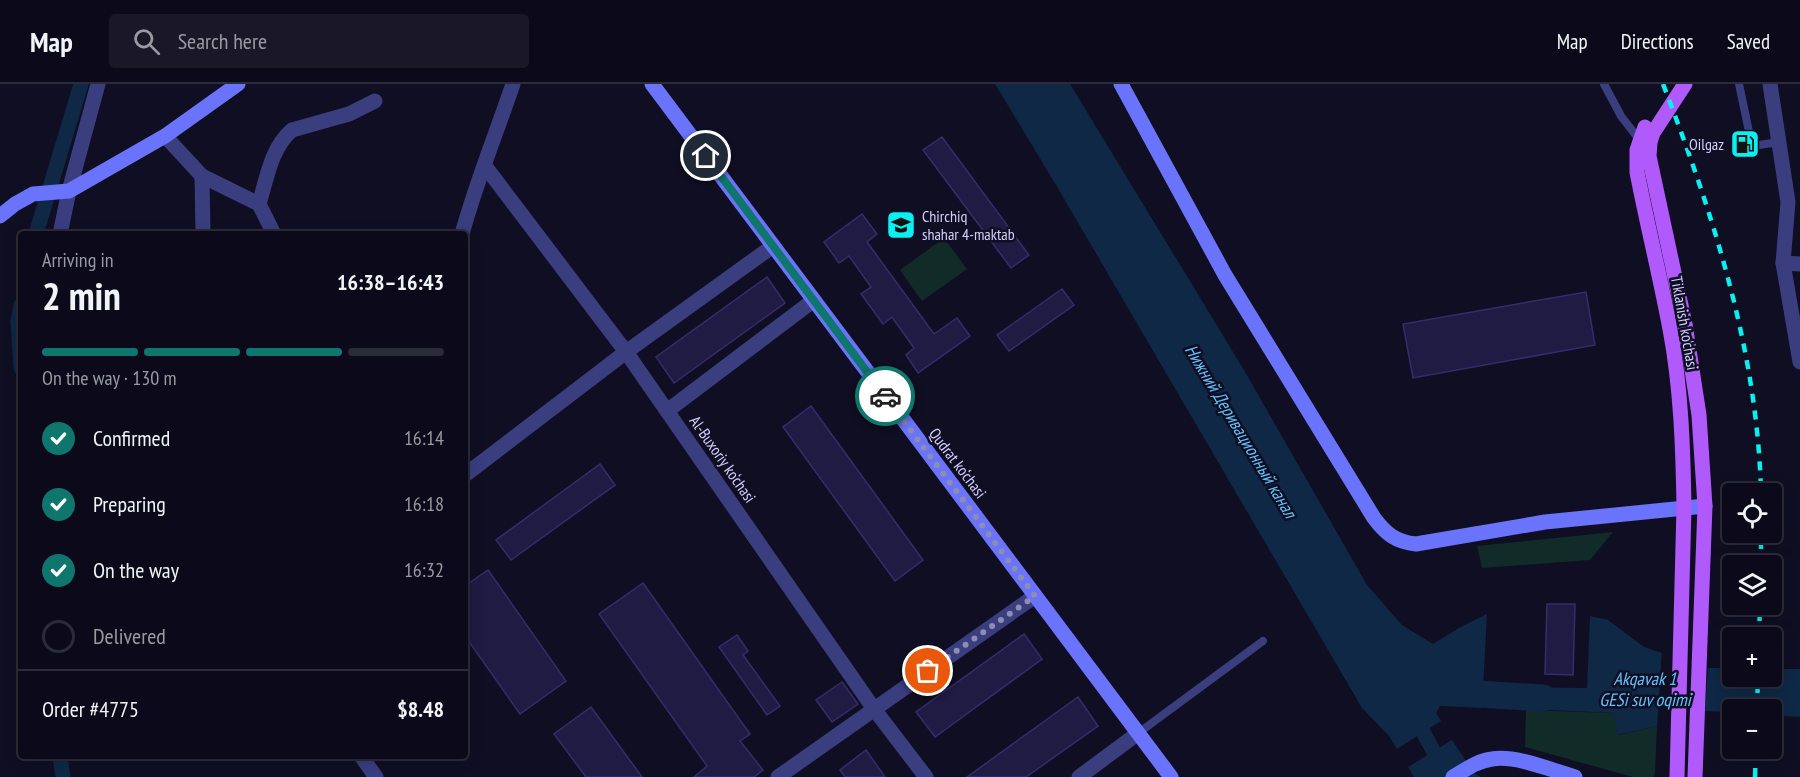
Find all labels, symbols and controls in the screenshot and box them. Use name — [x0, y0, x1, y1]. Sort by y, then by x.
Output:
search box — [109, 14, 529, 68]
text: Map — [30, 23, 73, 60]
icon: search — [130, 25, 163, 58]
text: Search here — [178, 27, 267, 55]
text: Map — [1557, 28, 1588, 55]
text: Directions — [1621, 28, 1694, 55]
text: Saved — [1727, 28, 1770, 55]
fuel station icon: Oilgaz — [1729, 128, 1761, 160]
pin — [680, 130, 731, 181]
place label: Oilgaz — [1689, 134, 1724, 154]
icon: home — [689, 139, 722, 172]
place label: Chirchiq shahar 4-maktab — [922, 206, 1015, 244]
school or university icon: Chirchiq shahar 4-maktab — [885, 209, 917, 241]
text: Arriving in — [42, 247, 114, 273]
text: 16:38–16:43 — [337, 268, 444, 296]
text: 2 min — [42, 270, 121, 321]
street label: Tiklanish ko'chasi — [1667, 274, 1703, 372]
water label: Нижний Деривационный канал — [1180, 340, 1303, 523]
text: On the way · 130 m — [42, 365, 177, 391]
courier — [855, 366, 915, 426]
icon: car — [869, 380, 902, 413]
street label: Al-Buxoriy ko‘chasi — [686, 412, 760, 506]
icon: check — [42, 422, 75, 455]
text: Confirmed — [93, 424, 170, 452]
street label: Qudrat ko‘chasi — [925, 424, 991, 502]
text: 16:14 — [404, 425, 444, 451]
map controls — [1722, 483, 1782, 759]
button: locate — [1722, 483, 1782, 543]
icon: check — [42, 488, 75, 521]
text: Preparing — [93, 490, 166, 518]
text: 16:18 — [404, 491, 444, 517]
icon: check — [42, 554, 75, 587]
button: layers — [1722, 555, 1782, 615]
text: On the way — [93, 556, 179, 584]
text: 16:32 — [404, 557, 444, 583]
text: Delivered — [93, 622, 166, 650]
button: + — [1722, 627, 1782, 687]
pin — [902, 645, 953, 696]
icon: bag — [911, 654, 944, 687]
water label: Akqavak 1 GESi suv oqimi — [1599, 667, 1693, 711]
text: Order #4775 — [42, 695, 139, 723]
text: $8.48 — [397, 695, 444, 723]
button: − — [1722, 699, 1782, 759]

